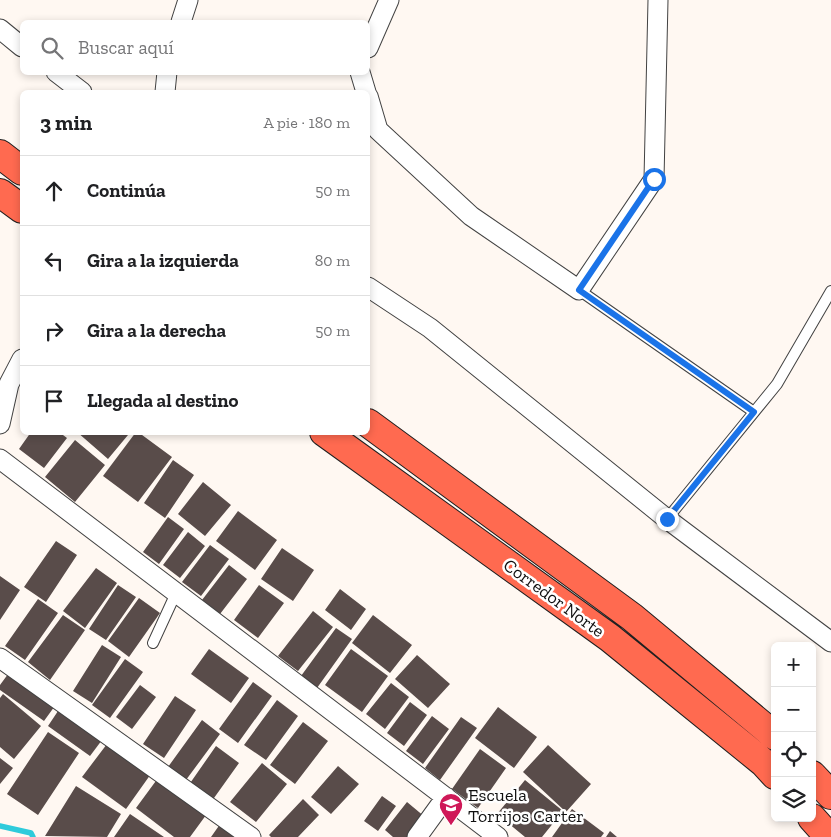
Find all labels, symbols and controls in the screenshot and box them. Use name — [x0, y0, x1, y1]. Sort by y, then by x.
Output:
search box — [20, 20, 370, 75]
icon: search — [38, 34, 66, 62]
text: Buscar aquí — [78, 36, 174, 59]
text: 3 min — [40, 110, 92, 135]
text: A pie · 180 m — [264, 113, 350, 132]
route start — [643, 168, 666, 191]
icon: ahead — [40, 177, 68, 205]
text: Continúa — [87, 179, 166, 202]
text: 50 m — [315, 181, 350, 200]
icon: left — [40, 247, 68, 275]
text: Gira a la izquierda — [87, 249, 239, 272]
text: 80 m — [315, 251, 350, 270]
icon: right — [40, 317, 68, 345]
text: Gira a la derecha — [87, 319, 226, 342]
text: 50 m — [315, 321, 350, 340]
icon: arrive — [40, 387, 68, 415]
text: Llegada al destino — [87, 389, 238, 412]
route end — [656, 508, 679, 531]
street label: Corredor Norte — [499, 554, 609, 642]
map controls — [771, 642, 816, 822]
button: + — [771, 642, 816, 687]
button: − — [771, 687, 816, 732]
button: locate — [771, 732, 816, 777]
button: layers — [771, 777, 816, 822]
place label: Escuela Torrijos Carter — [468, 784, 584, 827]
school or university icon: Escuela Torrijos Carter — [438, 792, 464, 826]

